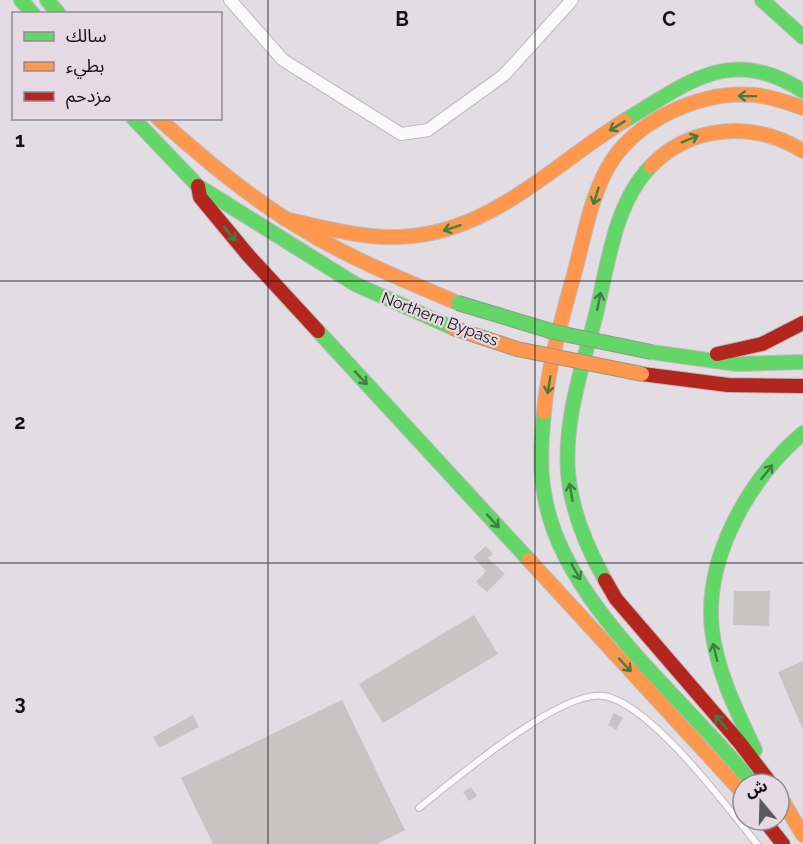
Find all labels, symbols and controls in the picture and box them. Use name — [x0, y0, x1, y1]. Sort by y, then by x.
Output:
text: B — [395, 7, 409, 31]
text: C — [662, 7, 676, 31]
legend — [12, 12, 222, 120]
text: سالك — [66, 25, 107, 46]
text: بطيء — [66, 55, 104, 79]
text: مزدحم — [66, 85, 111, 109]
one-way arrow — [737, 90, 757, 102]
one-way arrow — [609, 121, 626, 133]
text: 1 — [15, 128, 25, 152]
one-way arrow — [680, 133, 699, 144]
one-way arrow — [590, 186, 601, 205]
one-way arrow — [443, 223, 462, 234]
one-way arrow — [223, 226, 237, 241]
street label: Northern Bypass — [379, 288, 501, 350]
one-way arrow — [593, 291, 605, 310]
one-way arrow — [354, 370, 368, 385]
one-way arrow — [543, 375, 554, 394]
text: 2 — [14, 410, 26, 434]
one-way arrow — [760, 464, 773, 480]
one-way arrow — [565, 483, 576, 502]
one-way arrow — [486, 514, 500, 529]
one-way arrow — [570, 563, 582, 580]
one-way arrow — [709, 643, 721, 662]
one-way arrow — [618, 657, 633, 672]
text: 3 — [14, 691, 26, 715]
one-way arrow — [715, 714, 728, 730]
north arrow — [731, 772, 791, 832]
text: ش — [743, 776, 770, 801]

